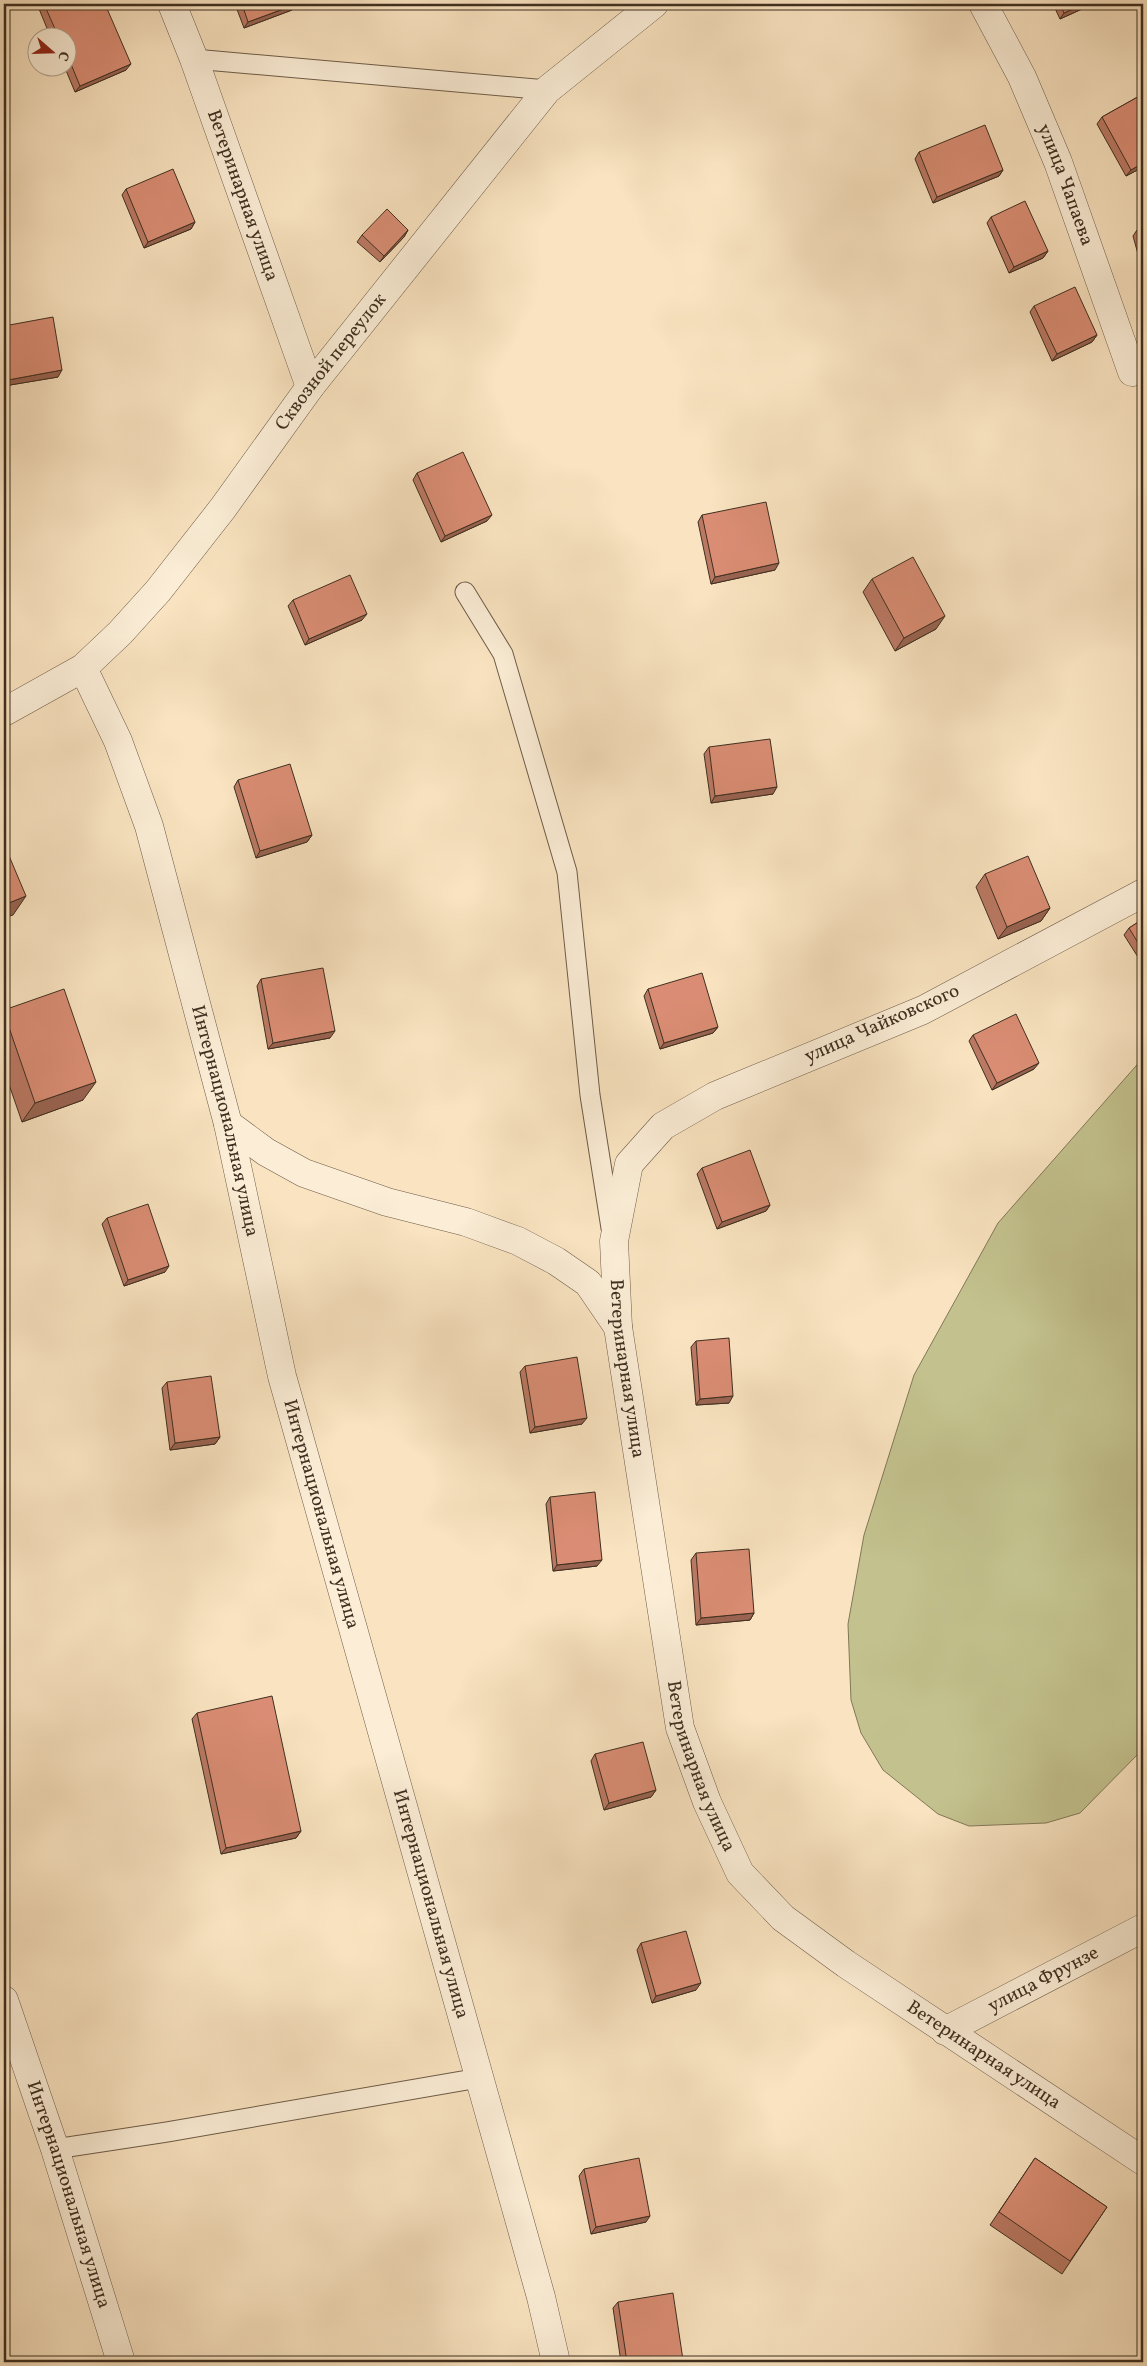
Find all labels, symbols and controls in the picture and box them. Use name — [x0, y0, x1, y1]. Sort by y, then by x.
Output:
north arrow — [28, 28, 78, 78]
text: С — [52, 48, 73, 63]
street label: Ветеринарная улица — [200, 106, 285, 285]
street label: улица Чапаева — [1030, 120, 1100, 249]
street label: Сквозной переулок — [269, 288, 393, 436]
street label: улица Чайковского — [800, 978, 964, 1070]
street label: Интернациональная улица — [184, 1002, 265, 1239]
street label: Ветеринарная улица — [603, 1278, 651, 1460]
street label: Интернациональная улица — [276, 1396, 366, 1632]
street label: Ветеринарная улица — [660, 1679, 741, 1856]
street label: Интернациональная улица — [386, 1786, 475, 2022]
street label: улица Фрунзе — [983, 1940, 1104, 2019]
street label: Ветеринарная улица — [901, 1995, 1066, 2116]
street label: Интернациональная улица — [20, 2077, 117, 2312]

